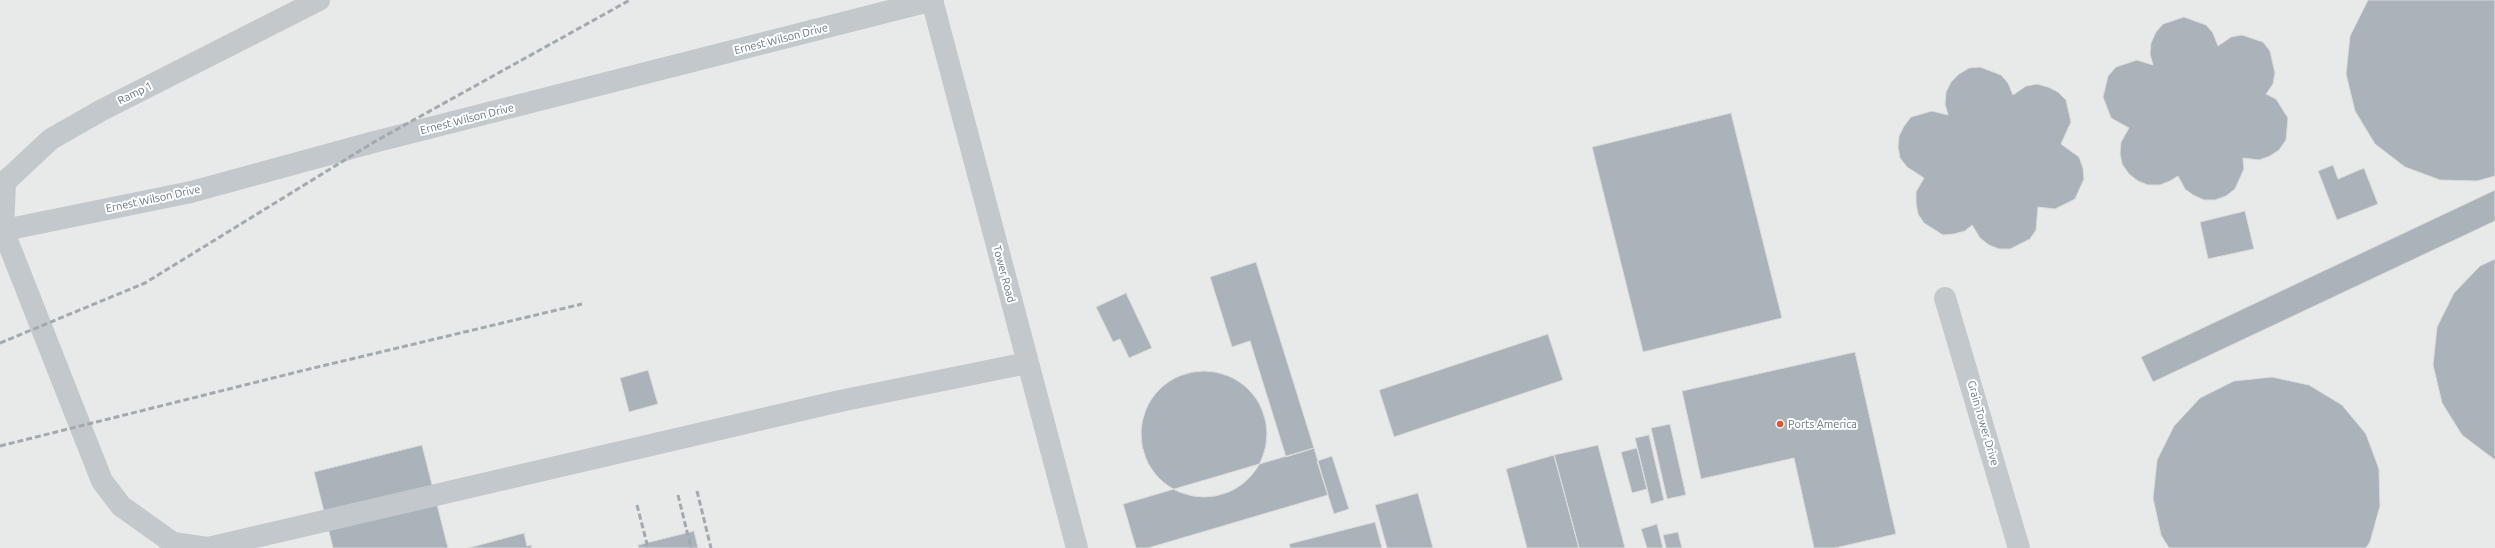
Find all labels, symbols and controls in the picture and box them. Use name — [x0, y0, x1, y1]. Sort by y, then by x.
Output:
street label: Ernest Wilson Drive — [733, 21, 829, 57]
street label: Ramp 1 — [115, 79, 155, 107]
street label: Ernest Wilson Drive — [419, 101, 515, 137]
street label: Ernest Wilson Drive — [105, 183, 201, 215]
street label: Tower Road — [990, 244, 1018, 304]
street label: Grain Tower Drive — [1965, 379, 2001, 467]
place label: Ports America — [1788, 417, 1857, 431]
marker: Ports America — [1775, 419, 1785, 429]

